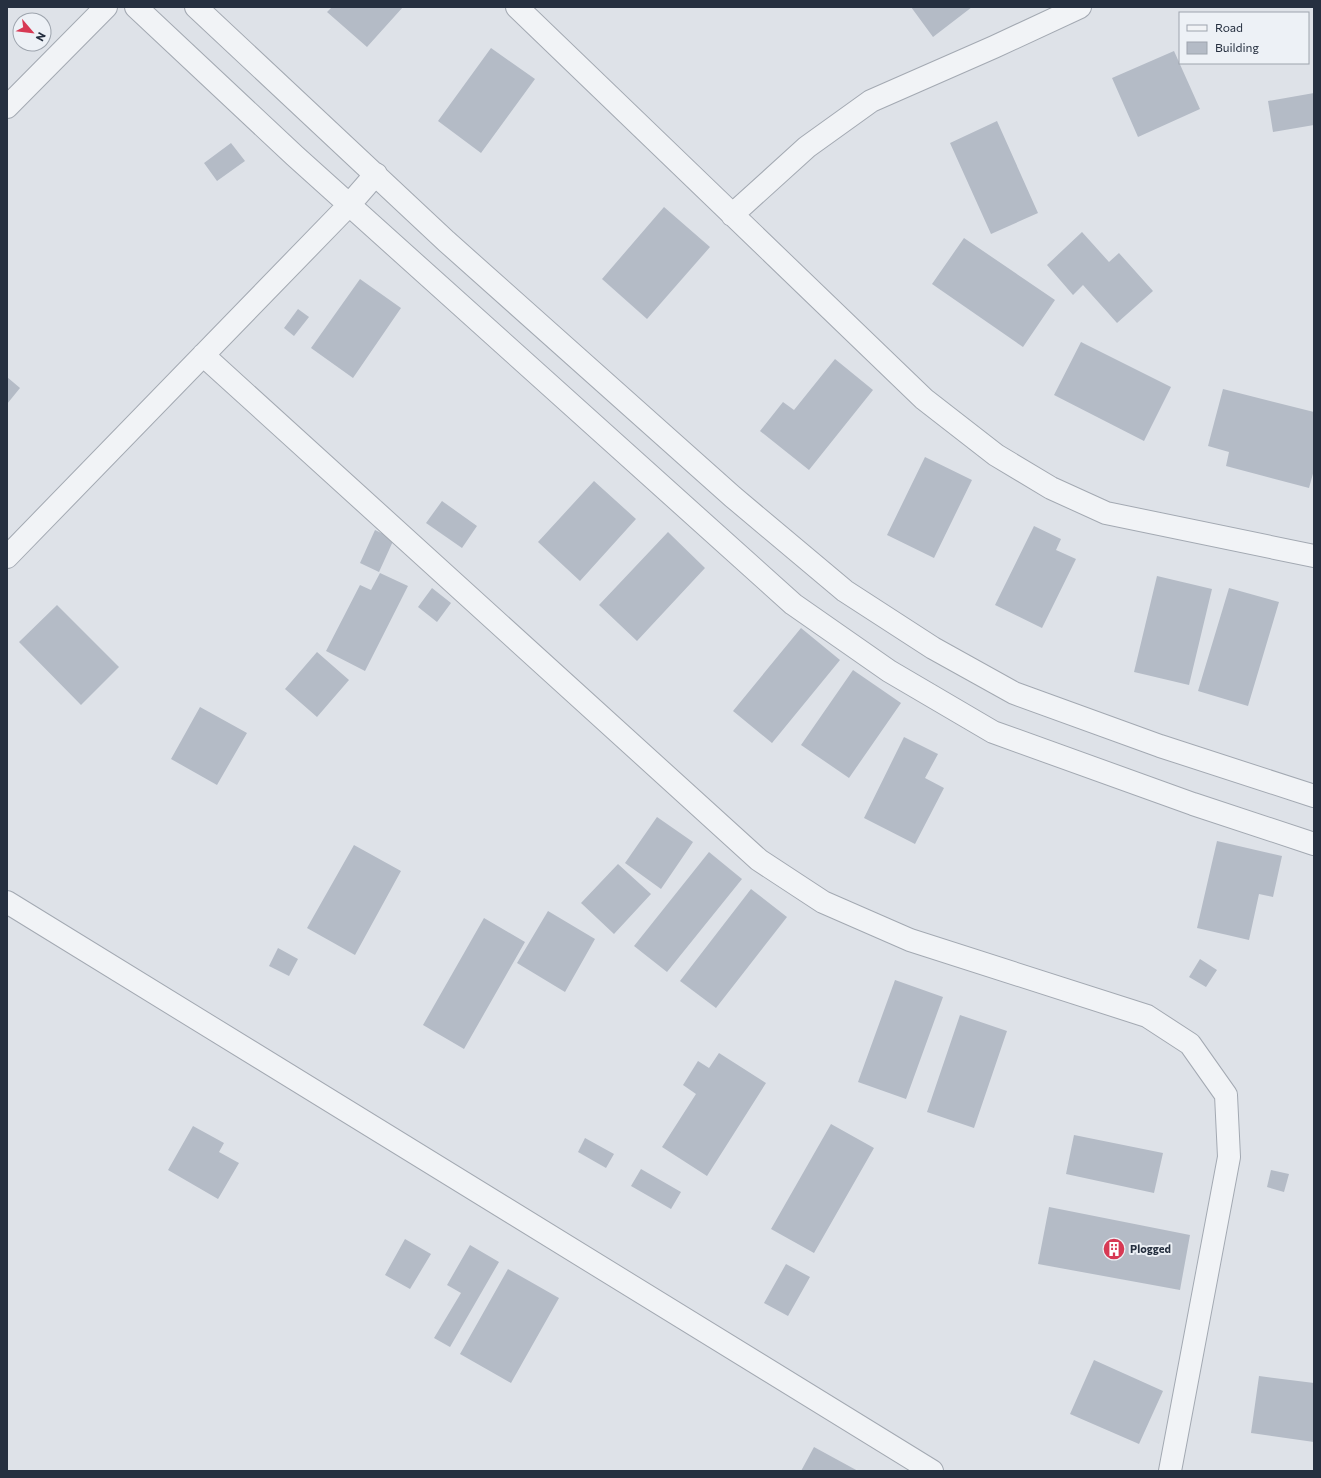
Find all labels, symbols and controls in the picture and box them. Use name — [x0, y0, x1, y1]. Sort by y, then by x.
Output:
north arrow — [12, 12, 52, 52]
legend — [1179, 12, 1309, 64]
text: Road — [1215, 20, 1243, 34]
text: N — [34, 30, 49, 44]
text: Building — [1215, 40, 1259, 54]
building icon: Plogged — [1101, 1236, 1127, 1262]
place label: Plogged — [1130, 1242, 1171, 1255]

